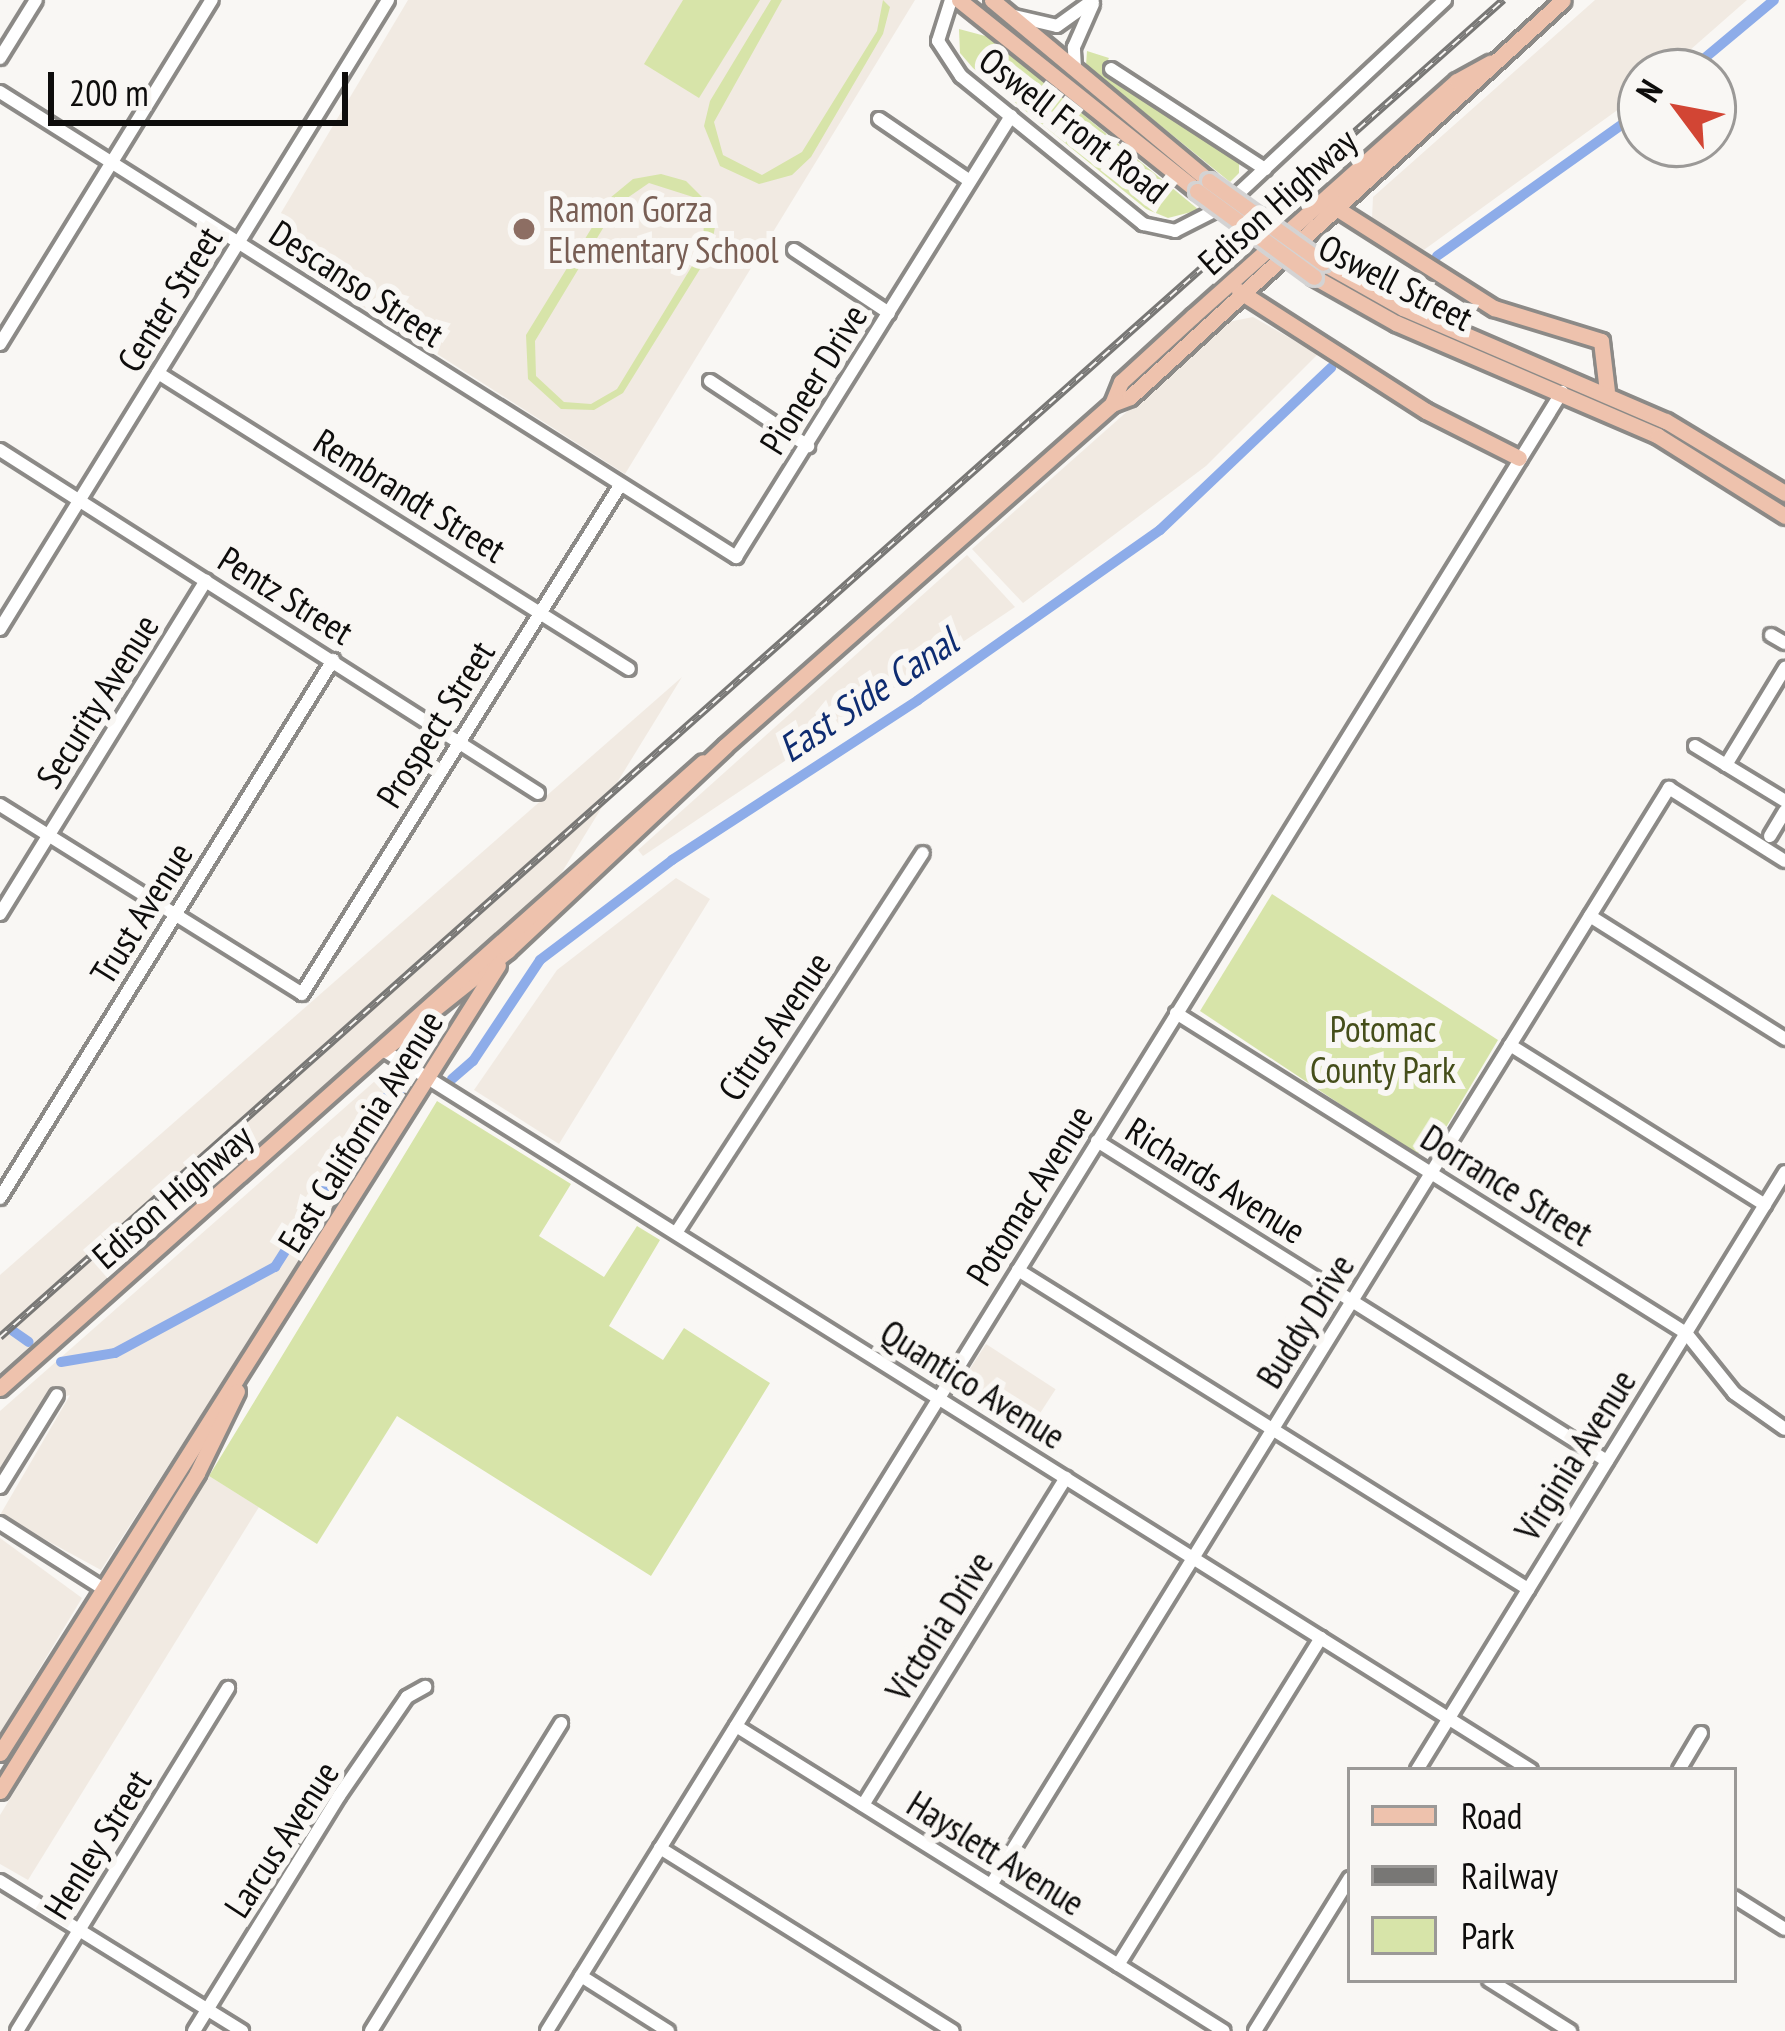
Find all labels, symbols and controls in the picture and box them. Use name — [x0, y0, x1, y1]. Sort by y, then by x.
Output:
street label: Oswell Front Road — [971, 38, 1177, 212]
scale bar — [54, 48, 354, 122]
north arrow — [1617, 48, 1737, 168]
text: 200 m — [69, 69, 149, 116]
text: N — [1626, 71, 1672, 109]
street label: Edison Highway — [1189, 119, 1365, 283]
place label: Ramon Gorza Elementary School — [548, 186, 780, 271]
street label: Descanso Street — [262, 211, 452, 355]
marker: Ramon Gorza Elementary School — [511, 216, 537, 242]
street label: Center Street — [108, 219, 230, 379]
street label: Oswell Street — [1312, 225, 1480, 339]
street label: Pioneer Drive — [750, 296, 876, 462]
street label: Rembrandt Street — [306, 419, 514, 571]
street label: Pentz Street — [211, 537, 361, 653]
street label: Security Avenue — [26, 606, 168, 796]
water label: East Side Canal — [770, 618, 966, 772]
street label: Prospect Street — [367, 633, 503, 815]
street label: Trust Avenue — [80, 834, 202, 992]
street label: Citrus Avenue — [708, 943, 840, 1109]
street label: East California Avenue — [268, 1002, 452, 1260]
park label: Potomac County Park — [1310, 1006, 1456, 1091]
street label: Potomac Avenue — [956, 1097, 1102, 1293]
street label: Richards Avenue — [1118, 1108, 1314, 1252]
street label: Edison Highway — [83, 1115, 261, 1277]
street label: Dorrance Street — [1413, 1115, 1601, 1255]
street label: Buddy Drive — [1247, 1246, 1363, 1396]
street label: Quantico Avenue — [873, 1310, 1073, 1458]
street label: Virginia Avenue — [1505, 1361, 1645, 1549]
street label: Victoria Drive — [876, 1543, 1002, 1709]
street label: Larcus Avenue — [214, 1753, 348, 1925]
street label: Henley Street — [34, 1761, 160, 1927]
legend — [1347, 1767, 1737, 1983]
street label: Hayslett Avenue — [899, 1781, 1093, 1925]
text: Road — [1461, 1792, 1522, 1839]
text: Railway — [1461, 1852, 1558, 1899]
text: Park — [1461, 1912, 1515, 1959]

